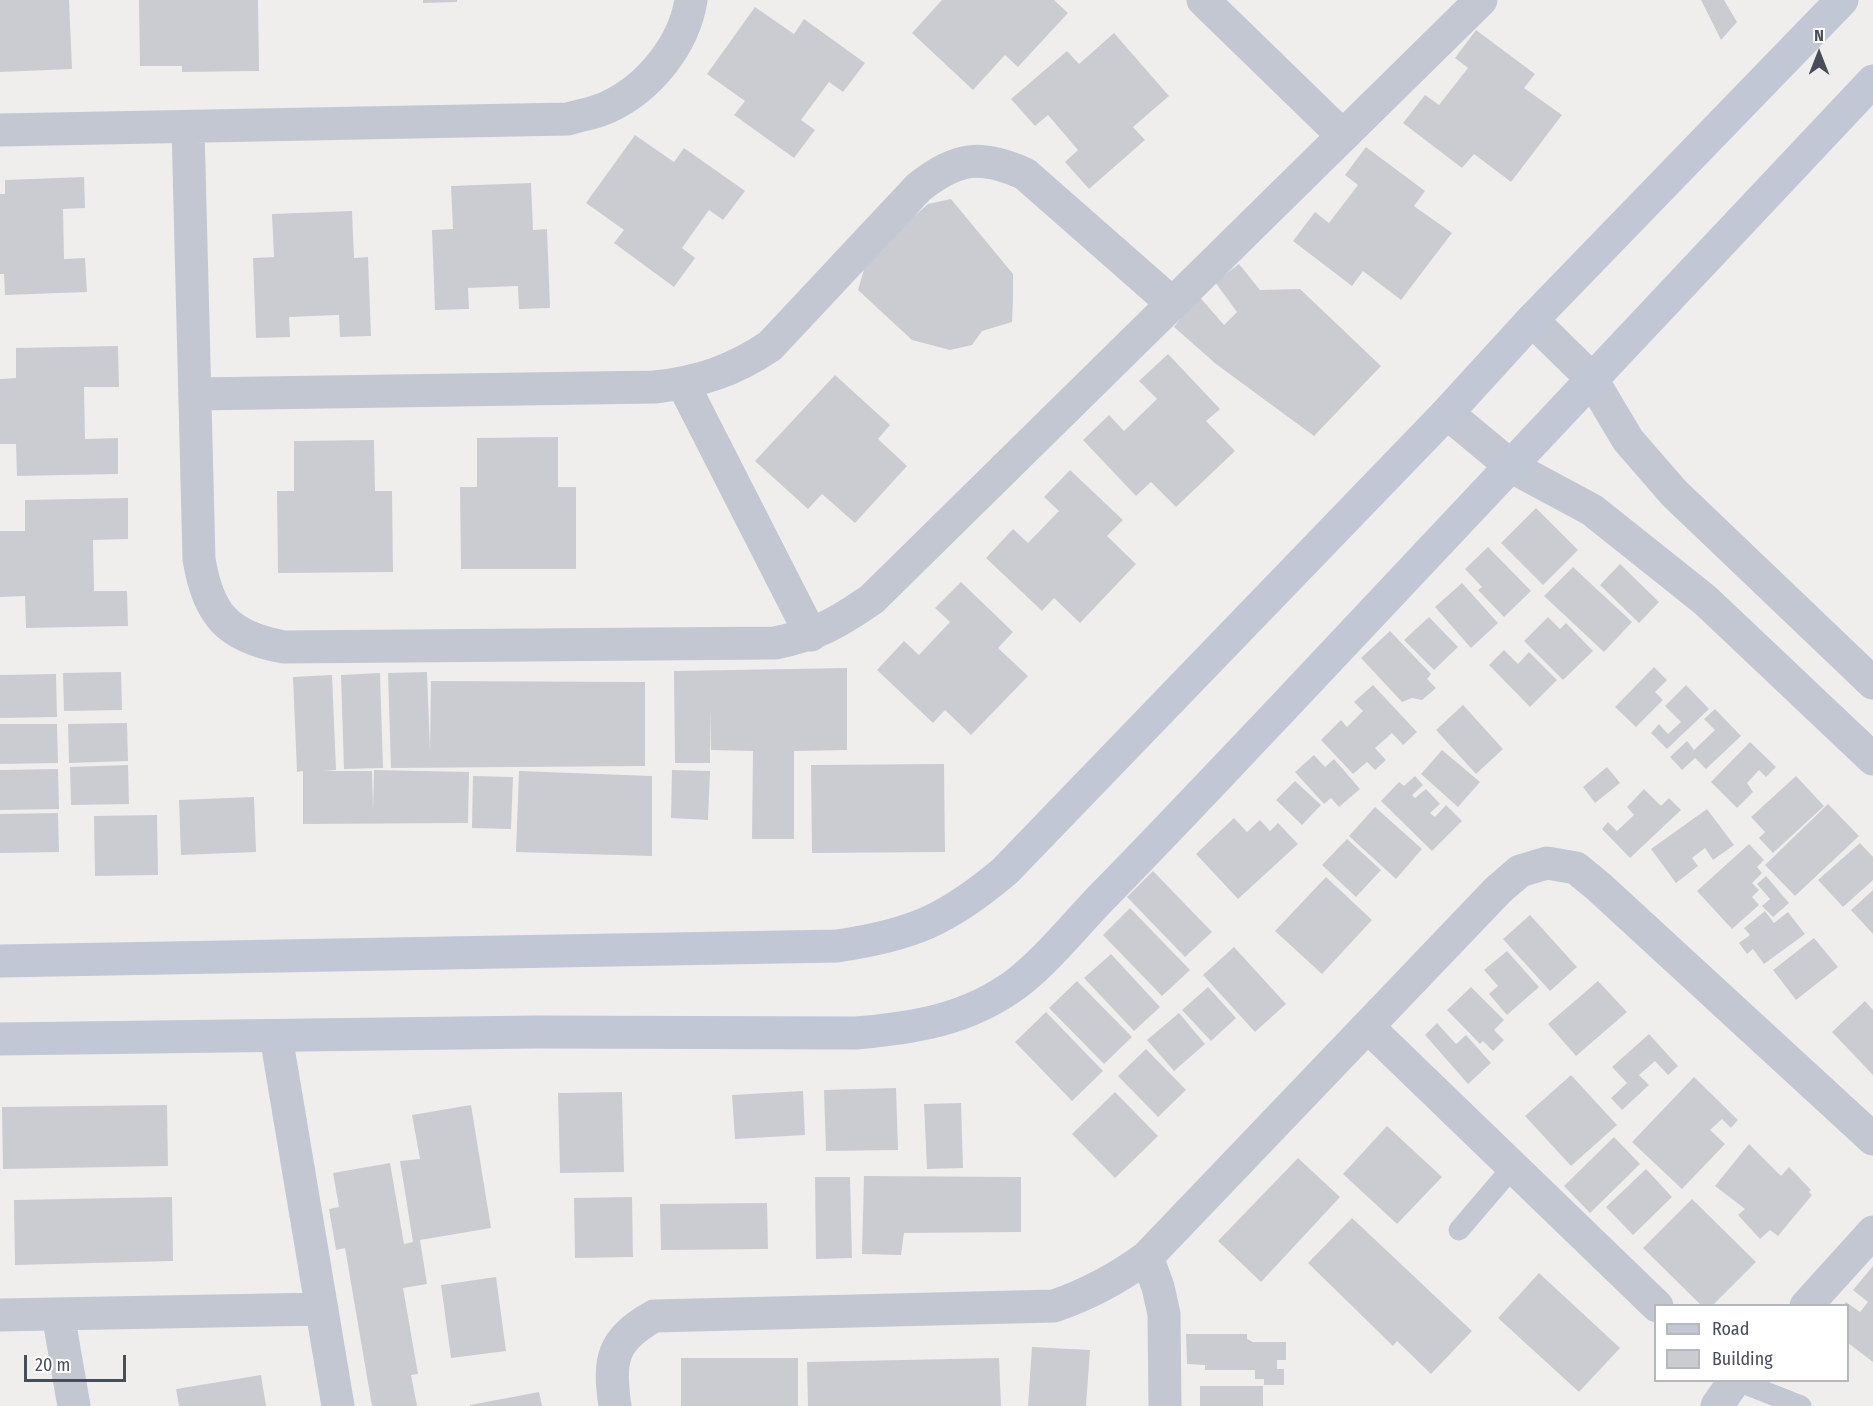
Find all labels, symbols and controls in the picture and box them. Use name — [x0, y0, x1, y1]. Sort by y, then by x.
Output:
north arrow — [1789, 24, 1849, 84]
text: N — [1814, 26, 1824, 45]
legend — [1654, 1304, 1849, 1382]
text: Road — [1712, 1318, 1749, 1340]
scale bar — [27, 1343, 129, 1381]
text: Building — [1712, 1348, 1773, 1370]
text: 20 m — [35, 1354, 70, 1376]

